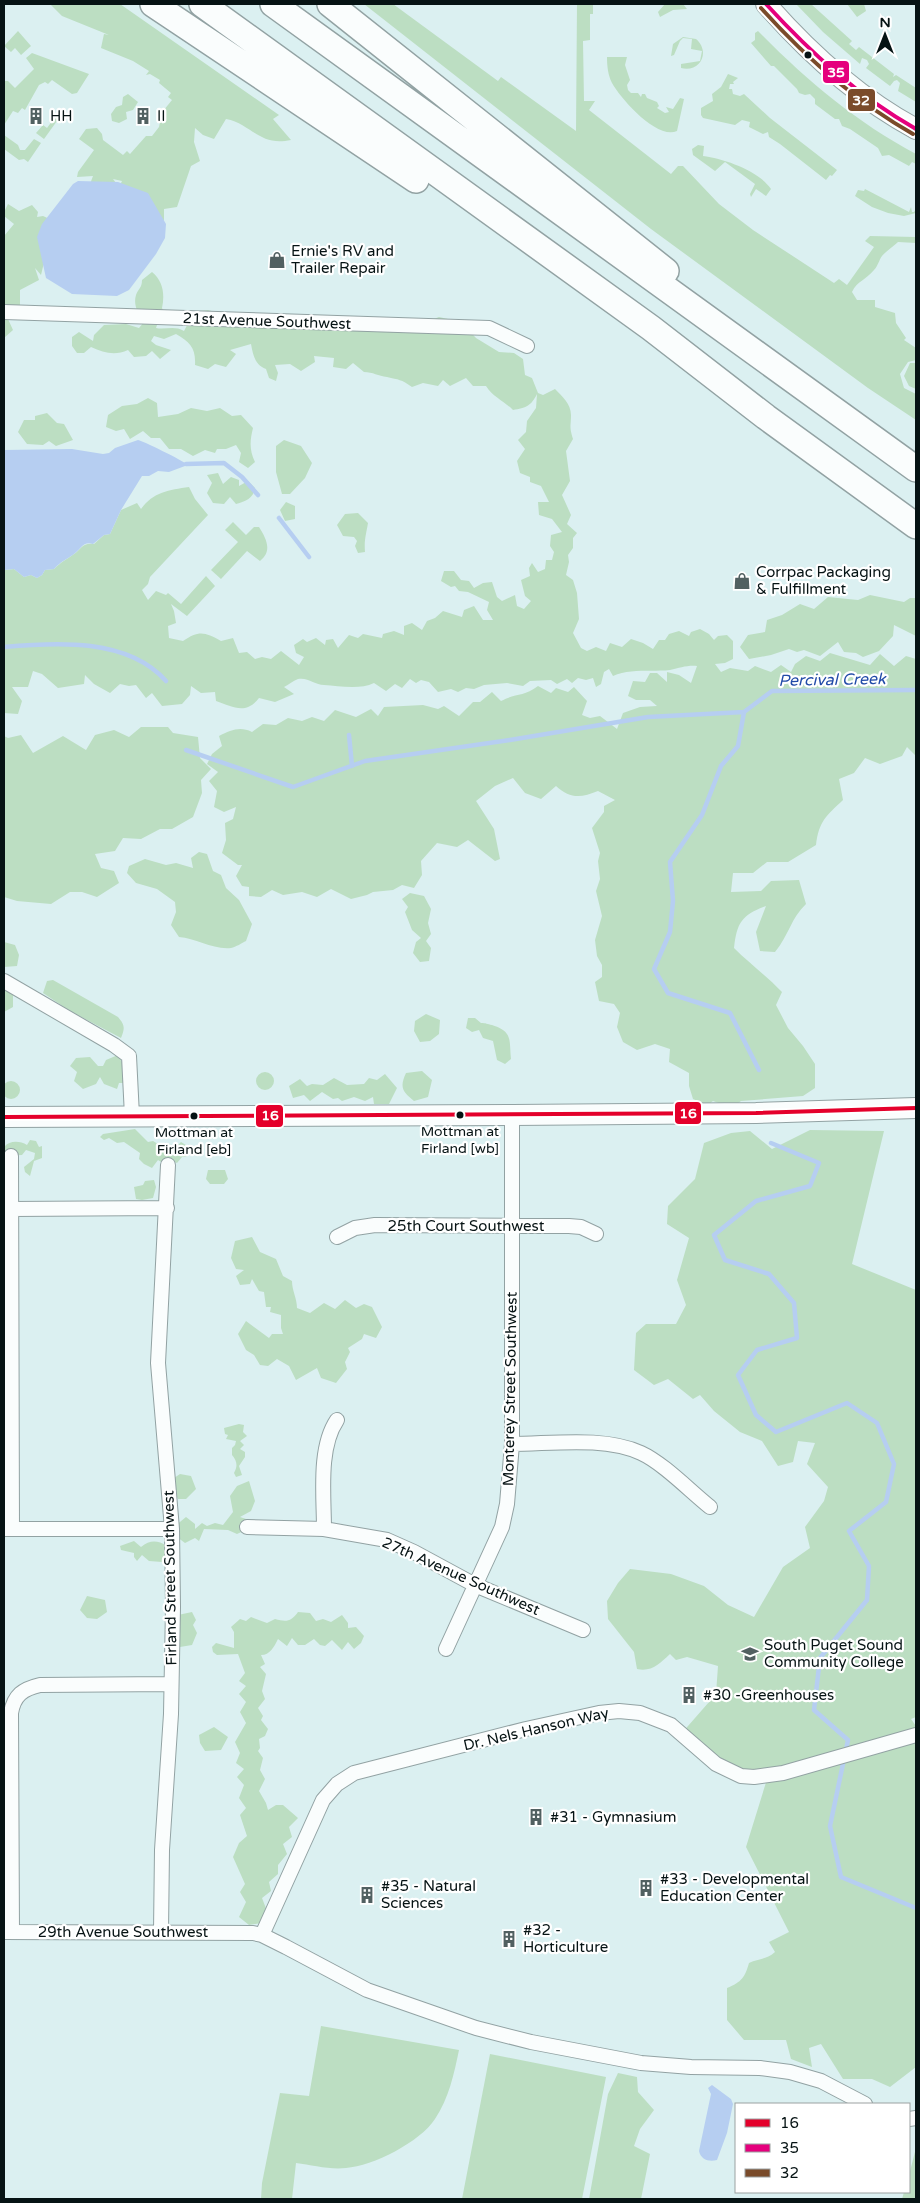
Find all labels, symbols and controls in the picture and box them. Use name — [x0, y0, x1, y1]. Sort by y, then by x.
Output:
north arrow — [860, 10, 910, 60]
text: N — [879, 14, 891, 31]
unlabelled marker — [803, 50, 813, 60]
line badge: 35 — [822, 60, 850, 84]
text: 35 — [827, 64, 845, 81]
line badge: 32 — [847, 88, 876, 112]
text: 32 — [852, 92, 870, 109]
building icon: HH — [26, 106, 46, 126]
building icon: II — [133, 106, 153, 126]
place label: HH — [50, 107, 73, 125]
place label: II — [157, 107, 166, 125]
place label: Ernie's RV and Trailer Repair — [291, 242, 394, 277]
shop icon: Ernie's RV and Trailer Repair — [267, 250, 287, 270]
street label: 21st Avenue Southwest — [182, 309, 352, 333]
place label: Corrpac Packaging & Fulfillment — [756, 563, 891, 598]
shop icon: Corrpac Packaging & Fulfillment — [732, 571, 752, 591]
water label: Percival Creek — [778, 669, 887, 691]
line badge: 16 — [674, 1101, 702, 1125]
line badge: 16 — [255, 1104, 284, 1128]
text: 16 — [679, 1105, 697, 1122]
text: 16 — [261, 1107, 279, 1124]
marker: Mottman at Firland [wb] — [455, 1110, 465, 1120]
marker: Mottman at Firland [eb] — [189, 1111, 199, 1121]
place label: Mottman at Firland [wb] — [421, 1123, 500, 1157]
place label: Mottman at Firland [eb] — [155, 1124, 234, 1158]
street label: 25th Court Southwest — [388, 1217, 545, 1235]
street label: Monterey Street Southwest — [499, 1291, 521, 1486]
street label: Firland Street Southwest — [159, 1490, 181, 1666]
street label: 27th Avenue Southwest — [379, 1533, 543, 1619]
place label: South Puget Sound Community College — [764, 1636, 904, 1671]
school or university icon: South Puget Sound Community College — [740, 1644, 760, 1664]
building icon: #30 -Greenhouses — [679, 1685, 699, 1705]
place label: #30 -Greenhouses — [703, 1686, 834, 1704]
street label: Dr. Nels Hanson Way — [462, 1704, 610, 1754]
building icon: #31 - Gymnasium — [526, 1807, 546, 1827]
place label: #31 - Gymnasium — [550, 1808, 677, 1826]
place label: #33 - Developmental Education Center — [660, 1870, 809, 1905]
place label: #35 - Natural Sciences — [381, 1877, 476, 1912]
building icon: #33 - Developmental Education Center — [636, 1878, 656, 1898]
building icon: #35 - Natural Sciences — [357, 1885, 377, 1905]
place label: #32 - Horticulture — [523, 1921, 608, 1956]
street label: 29th Avenue Southwest — [38, 1923, 209, 1941]
building icon: #32 - Horticulture — [499, 1929, 519, 1949]
legend — [735, 2103, 910, 2193]
text: 16 — [780, 2114, 799, 2132]
text: 35 — [780, 2139, 799, 2157]
text: 32 — [780, 2164, 799, 2182]

